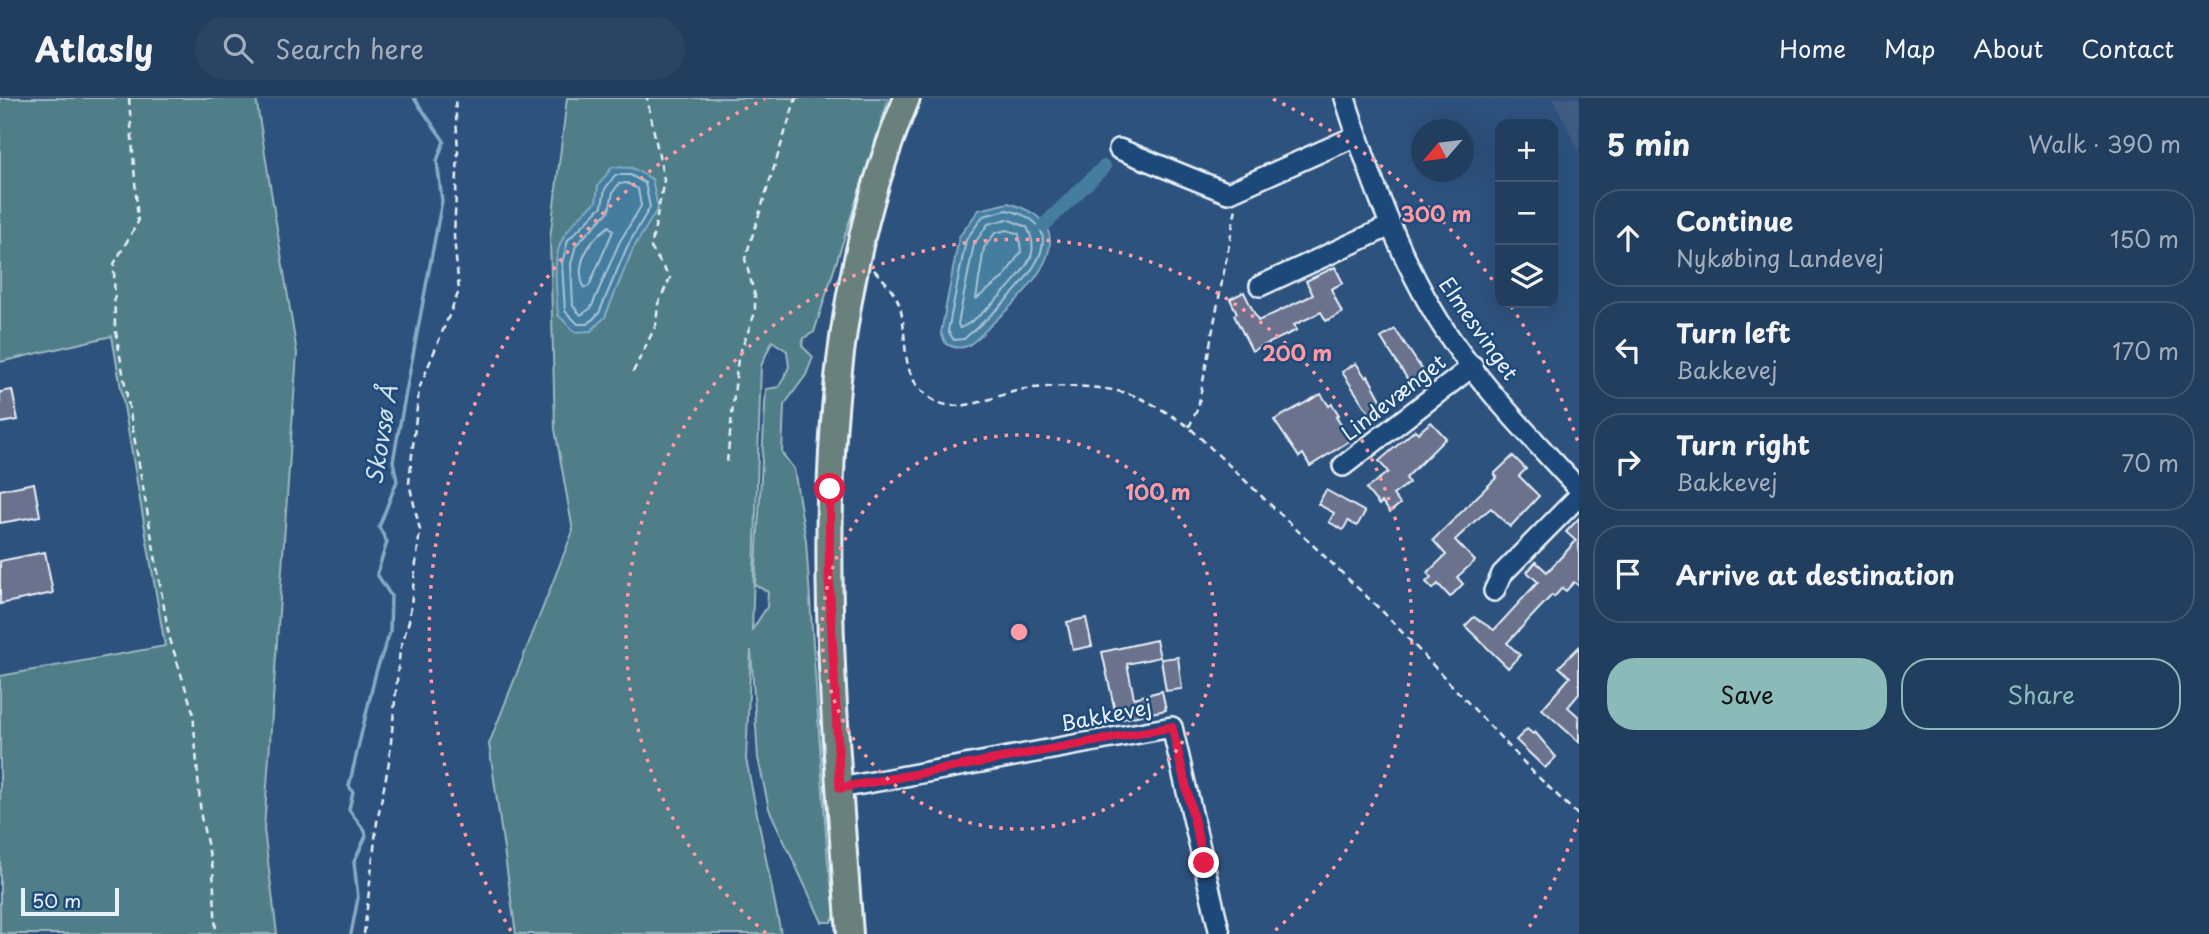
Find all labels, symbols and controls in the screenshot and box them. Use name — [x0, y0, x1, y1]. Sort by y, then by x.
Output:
search box — [195, 17, 685, 80]
text: Atlasly — [35, 23, 153, 73]
icon: search — [219, 29, 257, 67]
text: Search here — [275, 29, 424, 68]
text: Home — [1779, 30, 1846, 66]
text: Map — [1884, 30, 1935, 66]
text: About — [1973, 30, 2043, 66]
text: Contact — [2081, 30, 2174, 66]
north arrow — [1411, 119, 1474, 182]
map controls — [1495, 119, 1558, 308]
button: + — [1495, 119, 1558, 182]
text: 5 min — [1607, 121, 1690, 166]
text: Walk · 390 m — [2028, 126, 2181, 161]
button: − — [1495, 182, 1558, 245]
text: 300 m — [1401, 197, 1471, 229]
text: Continue — [1676, 201, 1793, 240]
icon: ahead — [1609, 219, 1647, 257]
text: 150 m — [2110, 221, 2179, 256]
text: Nykøbing Landevej — [1676, 240, 1884, 275]
button: layers — [1495, 245, 1558, 308]
street label: Elmesvinget — [1432, 270, 1527, 386]
text: Turn left — [1676, 313, 1791, 352]
icon: left — [1609, 331, 1647, 369]
text: 170 m — [2112, 333, 2179, 368]
text: 200 m — [1262, 336, 1332, 368]
street label: Lindevænget — [1334, 345, 1452, 447]
text: Bakkevej — [1676, 352, 1777, 387]
water label: Skovsø Å — [355, 382, 406, 487]
text: Turn right — [1676, 425, 1810, 464]
icon: right — [1609, 443, 1647, 481]
text: 70 m — [2121, 445, 2179, 480]
text: Bakkevej — [1676, 464, 1777, 499]
route start — [814, 473, 845, 504]
text: 100 m — [1125, 475, 1191, 507]
icon: arrive — [1609, 555, 1647, 593]
text: Arrive at destination — [1676, 555, 1955, 594]
centre of rings — [1007, 620, 1031, 644]
button: Save — [1607, 658, 1887, 730]
button: Share — [1901, 658, 2181, 730]
street label: Bakkevej — [1057, 689, 1154, 739]
route end — [1188, 847, 1219, 878]
scale bar — [21, 885, 119, 917]
text: 50 m — [32, 886, 81, 914]

